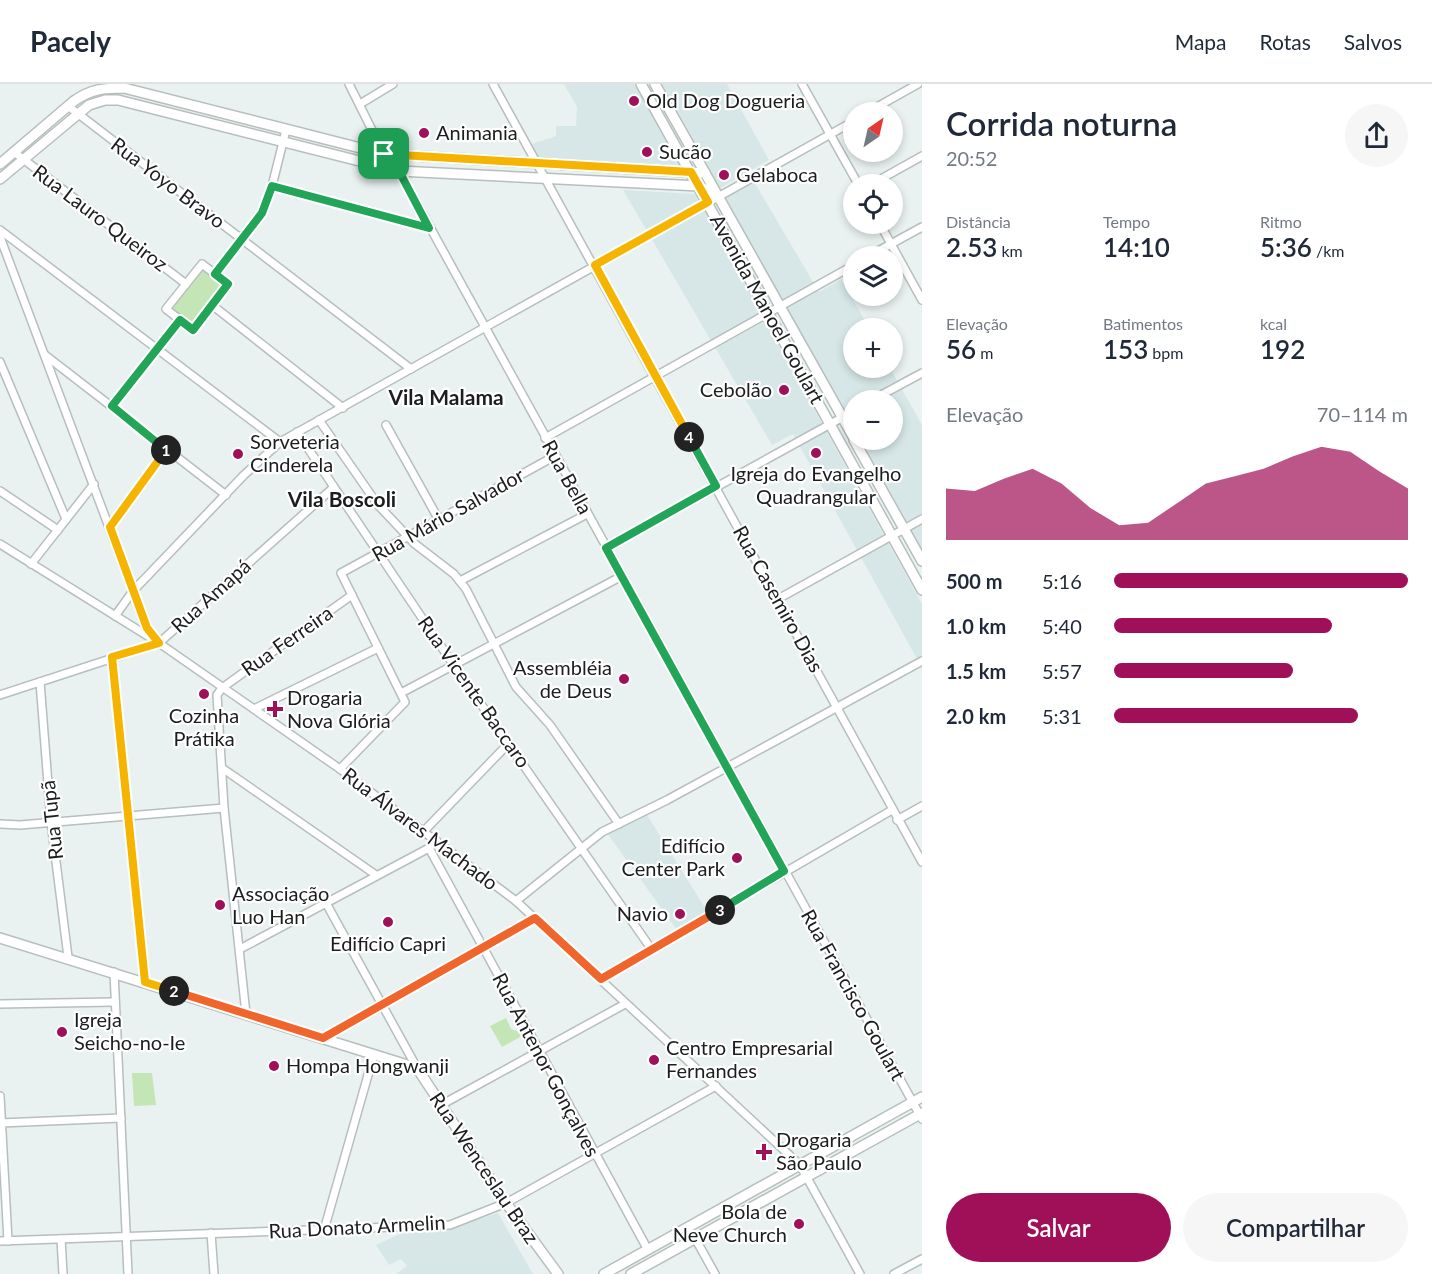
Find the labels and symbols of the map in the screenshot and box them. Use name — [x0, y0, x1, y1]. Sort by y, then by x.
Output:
place label: Old Dog Dogueria — [646, 88, 805, 112]
marker: Old Dog Dogueria — [627, 94, 641, 108]
north arrow — [843, 102, 903, 162]
place label: Animania — [436, 120, 518, 144]
marker: Animania — [417, 126, 431, 140]
pin — [358, 128, 409, 179]
street label: Rua Yoyo Bravo — [107, 132, 230, 233]
place label: Sucão — [659, 139, 712, 163]
marker: Sucão — [640, 145, 654, 159]
street label: Rua Lauro Queiroz — [29, 159, 173, 276]
place label: Gelaboca — [736, 162, 818, 186]
marker: Gelaboca — [717, 168, 731, 182]
street label: Avenida Manoel Goulart — [706, 210, 830, 407]
place label: Cebolão — [700, 377, 772, 401]
marker: Cebolão — [777, 383, 791, 397]
district label: Vila Malama — [387, 384, 504, 409]
pin: 4 — [674, 422, 704, 452]
place label: Sorveteria Cinderela — [250, 429, 340, 476]
pin: 1 — [151, 435, 181, 465]
street label: Rua Bella — [538, 435, 598, 518]
marker: Igreja do Evangelho Quadrangular — [809, 446, 823, 460]
marker: Sorveteria Cinderela — [231, 447, 245, 461]
place label: Igreja do Evangelho Quadrangular — [731, 461, 901, 508]
street label: Rua Mário Salvador — [367, 462, 528, 566]
district label: Vila Boscoli — [287, 486, 396, 511]
street label: Rua Casemiro Dias — [729, 521, 829, 676]
street label: Rua Amapá — [166, 553, 255, 637]
street label: Rua Ferreira — [236, 600, 337, 680]
street label: Rua Vicente Baccaro — [414, 611, 536, 772]
place label: Assembléia de Deus — [513, 655, 612, 702]
marker: Assembléia de Deus — [617, 672, 631, 686]
place label: Drogaria Nova Glória — [287, 685, 391, 732]
marker: Cozinha Prátika — [197, 687, 211, 701]
marker: Drogaria Nova Glória — [268, 702, 282, 716]
place label: Cozinha Prátika — [169, 703, 239, 750]
street label: Rua Álvares Machado — [338, 762, 503, 895]
street label: Rua Tupã — [35, 779, 67, 861]
place label: Edifício Center Park — [622, 833, 726, 880]
marker: Edifício Center Park — [730, 851, 744, 865]
place label: Associação Luo Han — [232, 881, 329, 928]
pin: 3 — [705, 895, 735, 925]
marker: Associação Luo Han — [213, 898, 227, 912]
place label: Navio — [617, 901, 668, 925]
street label: Rua Francisco Goulart — [797, 905, 911, 1084]
marker: Navio — [673, 907, 687, 921]
marker: Edifício Capri — [381, 915, 395, 929]
place label: Edifício Capri — [330, 931, 446, 955]
street label: Rua Antenor Gonçalves — [488, 968, 606, 1161]
pin: 2 — [159, 976, 189, 1006]
place label: Igreja Seicho-no-Ie — [74, 1007, 185, 1054]
marker: Igreja Seicho-no-Ie — [55, 1025, 69, 1039]
place label: Centro Empresarial Fernandes — [666, 1035, 833, 1082]
place label: Hompa Hongwanji — [286, 1053, 449, 1077]
marker: Centro Empresarial Fernandes — [647, 1053, 661, 1067]
marker: Hompa Hongwanji — [267, 1059, 281, 1073]
street label: Rua Wenceslau Braz — [425, 1087, 544, 1248]
place label: Drogaria São Paulo — [776, 1127, 862, 1174]
marker: Drogaria São Paulo — [757, 1145, 771, 1159]
place label: Bola de Neve Church — [673, 1199, 787, 1246]
street label: Rua Donato Armelin — [268, 1209, 446, 1243]
marker: Bola de Neve Church — [792, 1217, 806, 1231]

